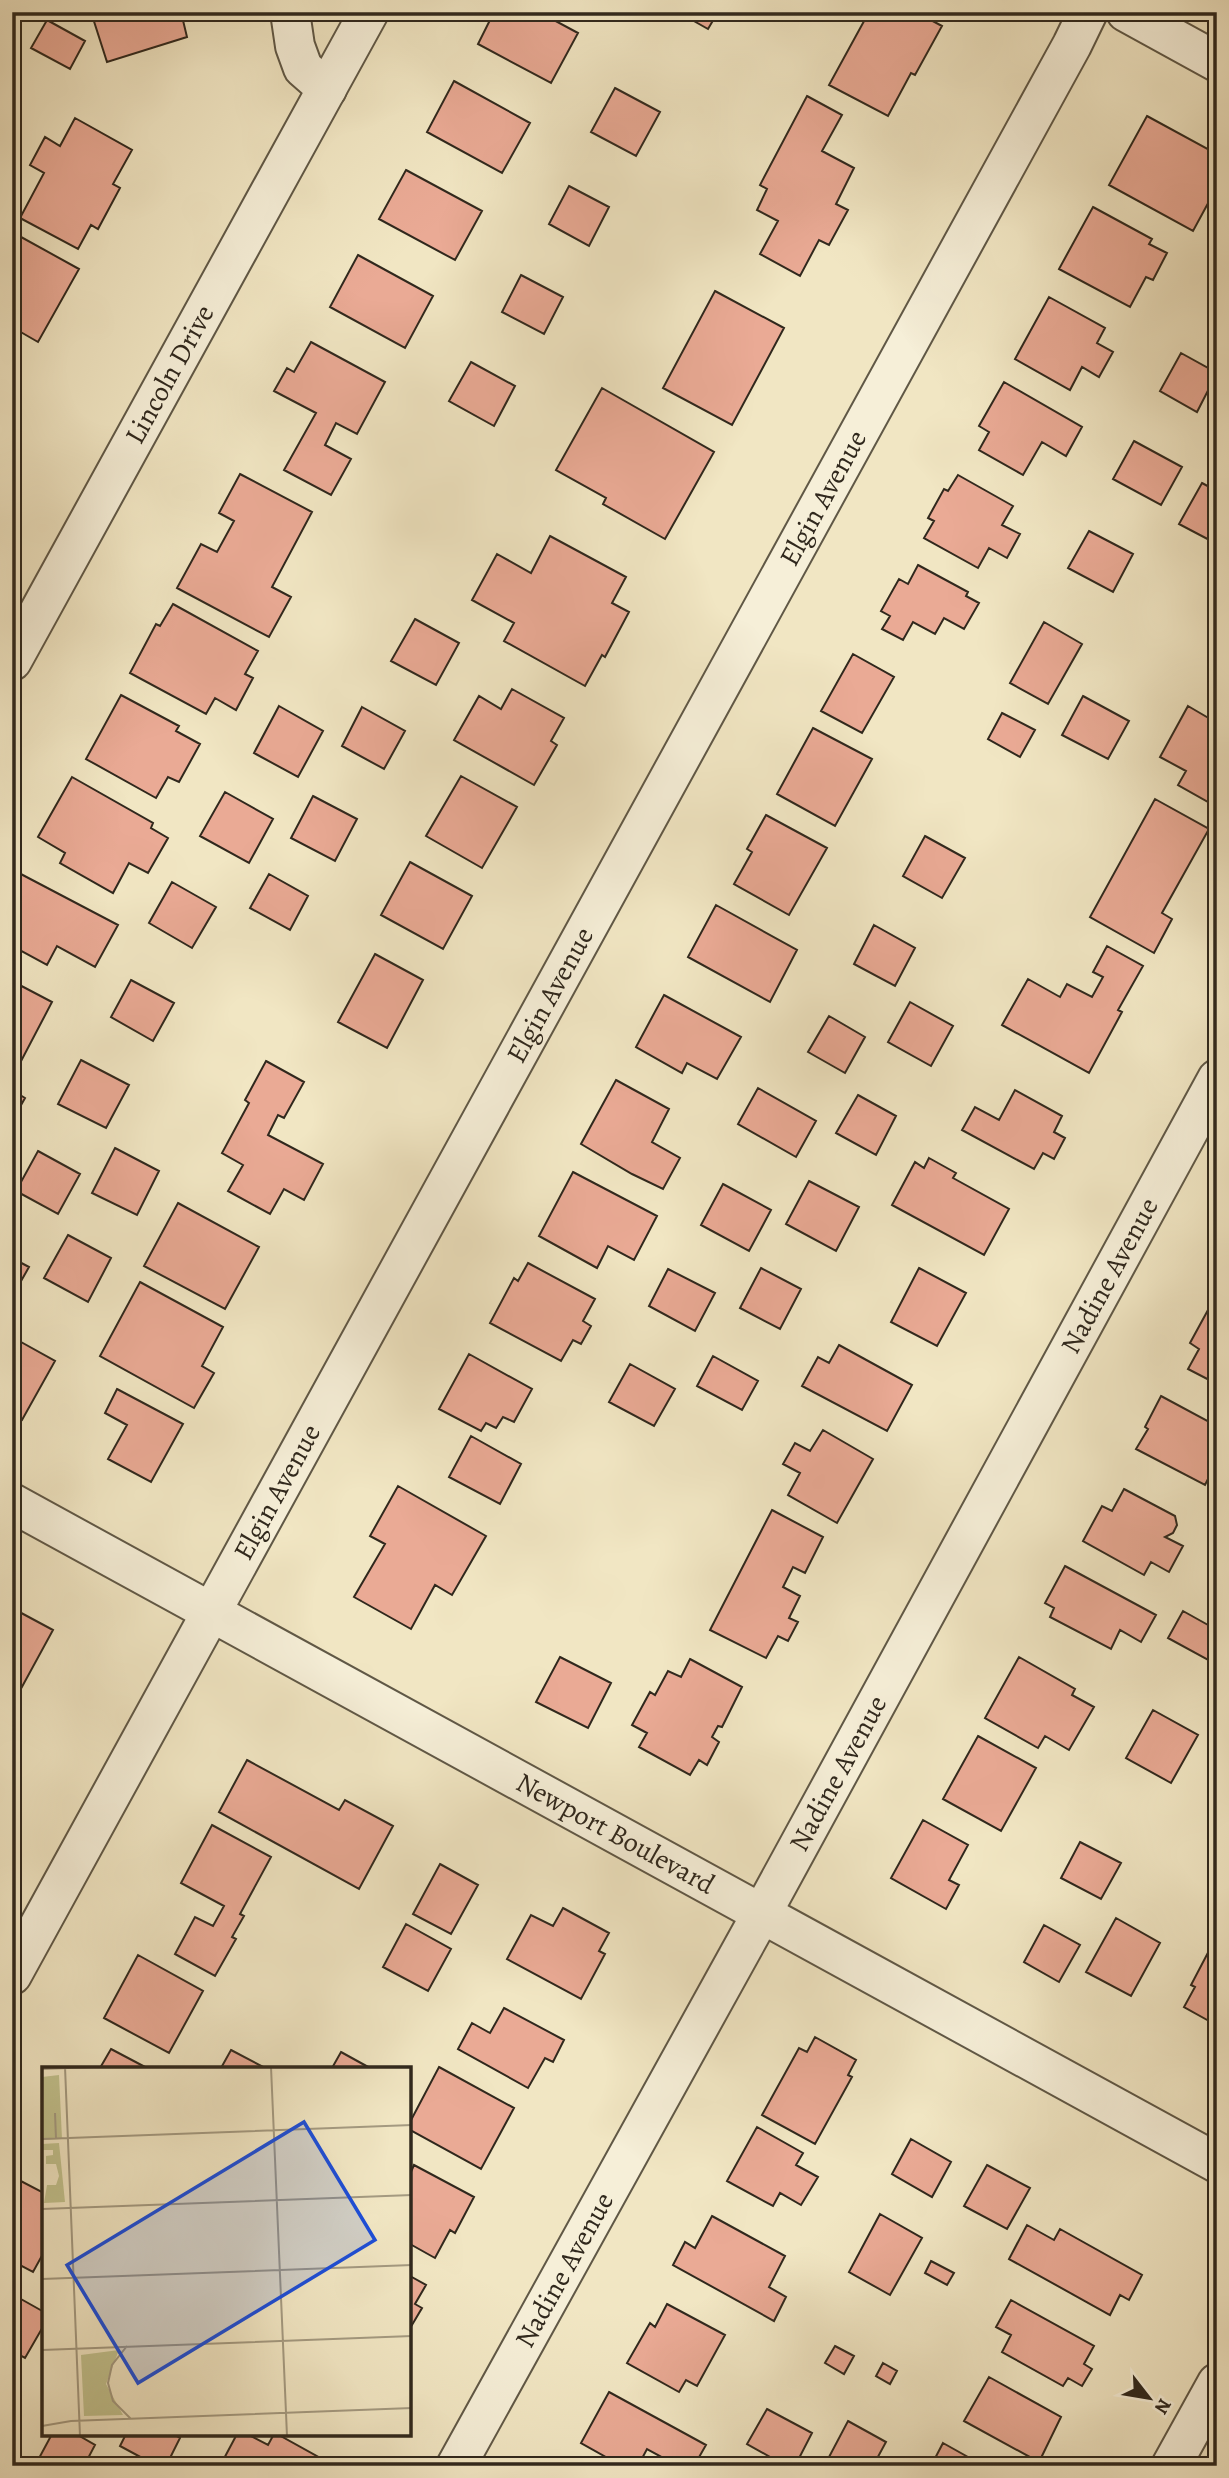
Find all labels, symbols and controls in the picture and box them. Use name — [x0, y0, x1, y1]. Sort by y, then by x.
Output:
street label: Lincoln Drive — [116, 298, 223, 451]
street label: Elgin Avenue — [770, 423, 876, 573]
street label: Elgin Avenue — [498, 920, 603, 1070]
street label: Nadine Avenue — [1052, 1191, 1168, 1360]
street label: Elgin Avenue — [225, 1417, 330, 1567]
street label: Nadine Avenue — [780, 1689, 896, 1858]
street label: Newport Boulevard — [509, 1764, 723, 1904]
inset map — [42, 2067, 411, 2436]
street label: Nadine Avenue — [506, 2185, 623, 2355]
north arrow — [1114, 2362, 1184, 2432]
text: N — [1148, 2394, 1177, 2419]

